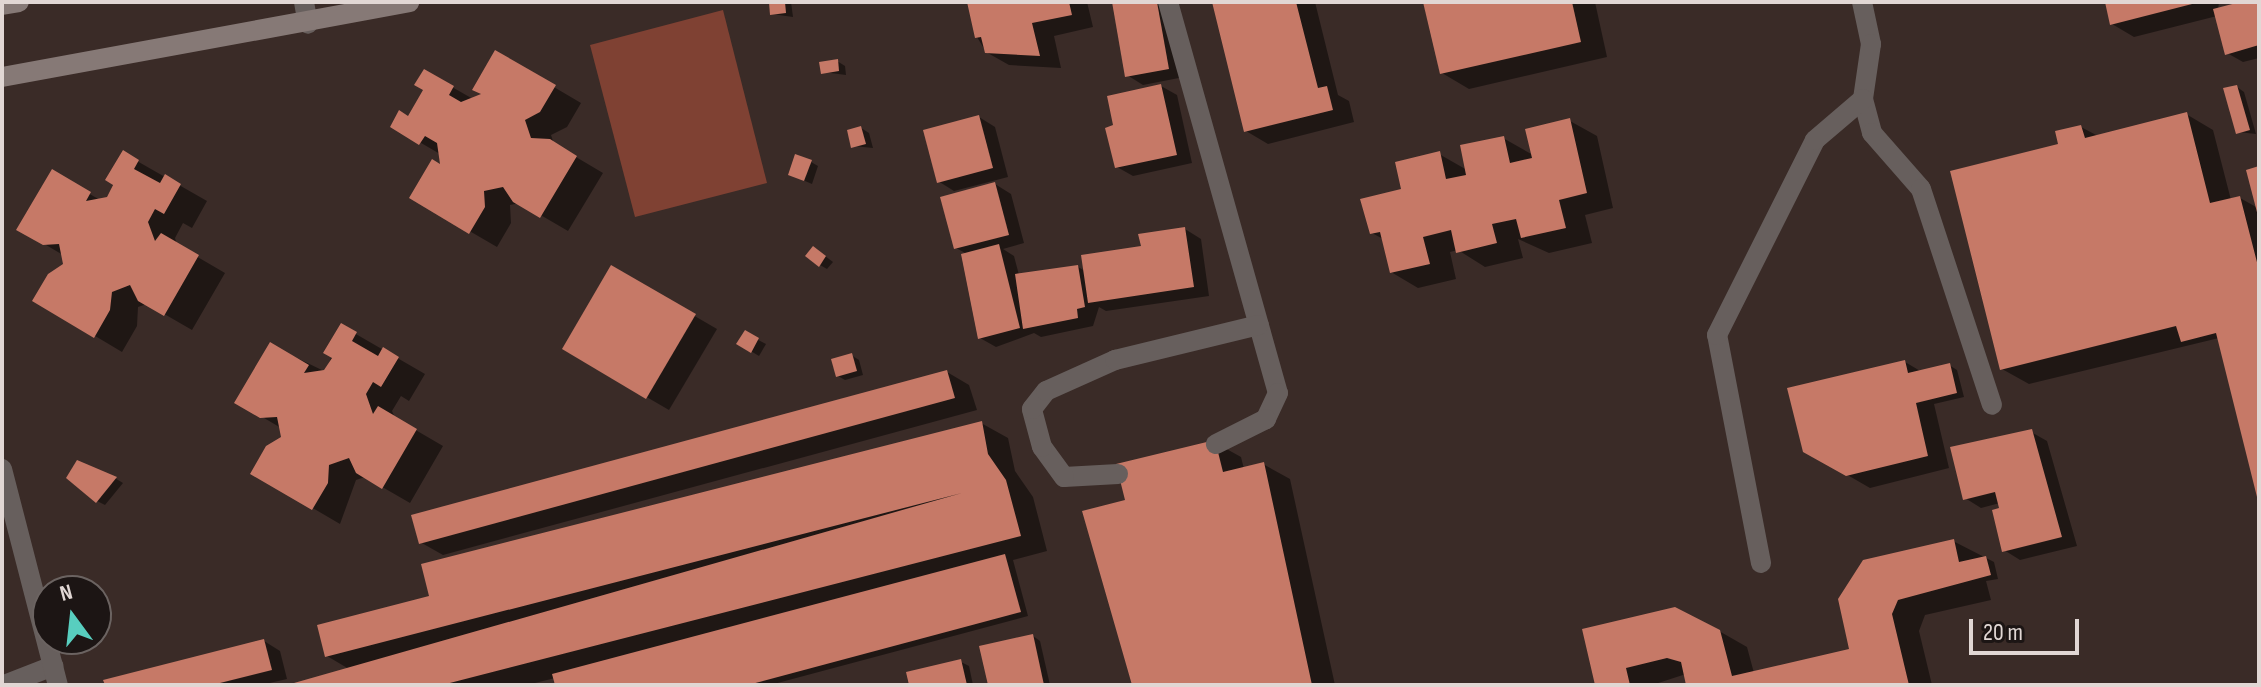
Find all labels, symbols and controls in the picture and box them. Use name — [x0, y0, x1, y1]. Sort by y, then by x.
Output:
north arrow — [32, 575, 112, 655]
text: N — [57, 579, 75, 608]
scale bar — [1973, 603, 2083, 653]
text: 20 m — [1983, 618, 2023, 647]

